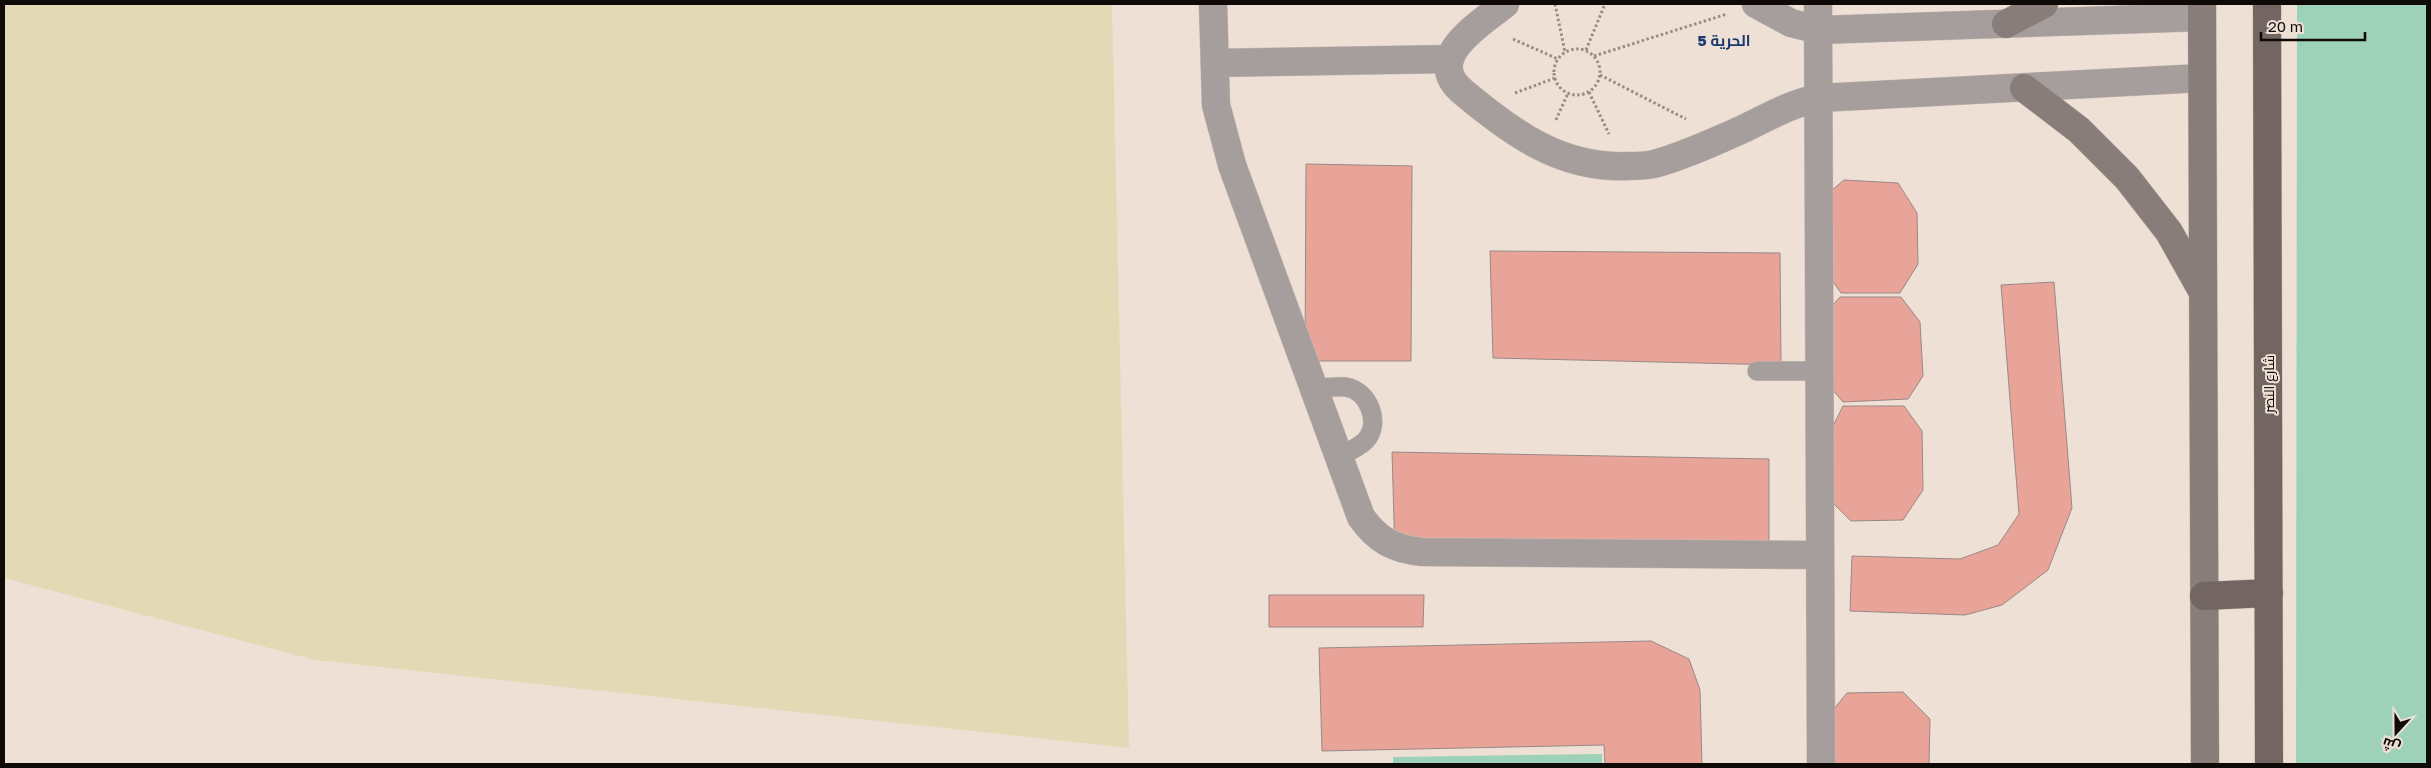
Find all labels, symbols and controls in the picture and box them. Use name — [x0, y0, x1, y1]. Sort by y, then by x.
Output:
scale bar — [2261, 10, 2365, 42]
text: 20 m — [2268, 17, 2303, 35]
district label: الحرية 5 — [1698, 31, 1750, 50]
street label: شارع النصر — [2260, 355, 2278, 414]
north arrow — [2371, 708, 2421, 758]
text: ش — [2380, 734, 2403, 757]

